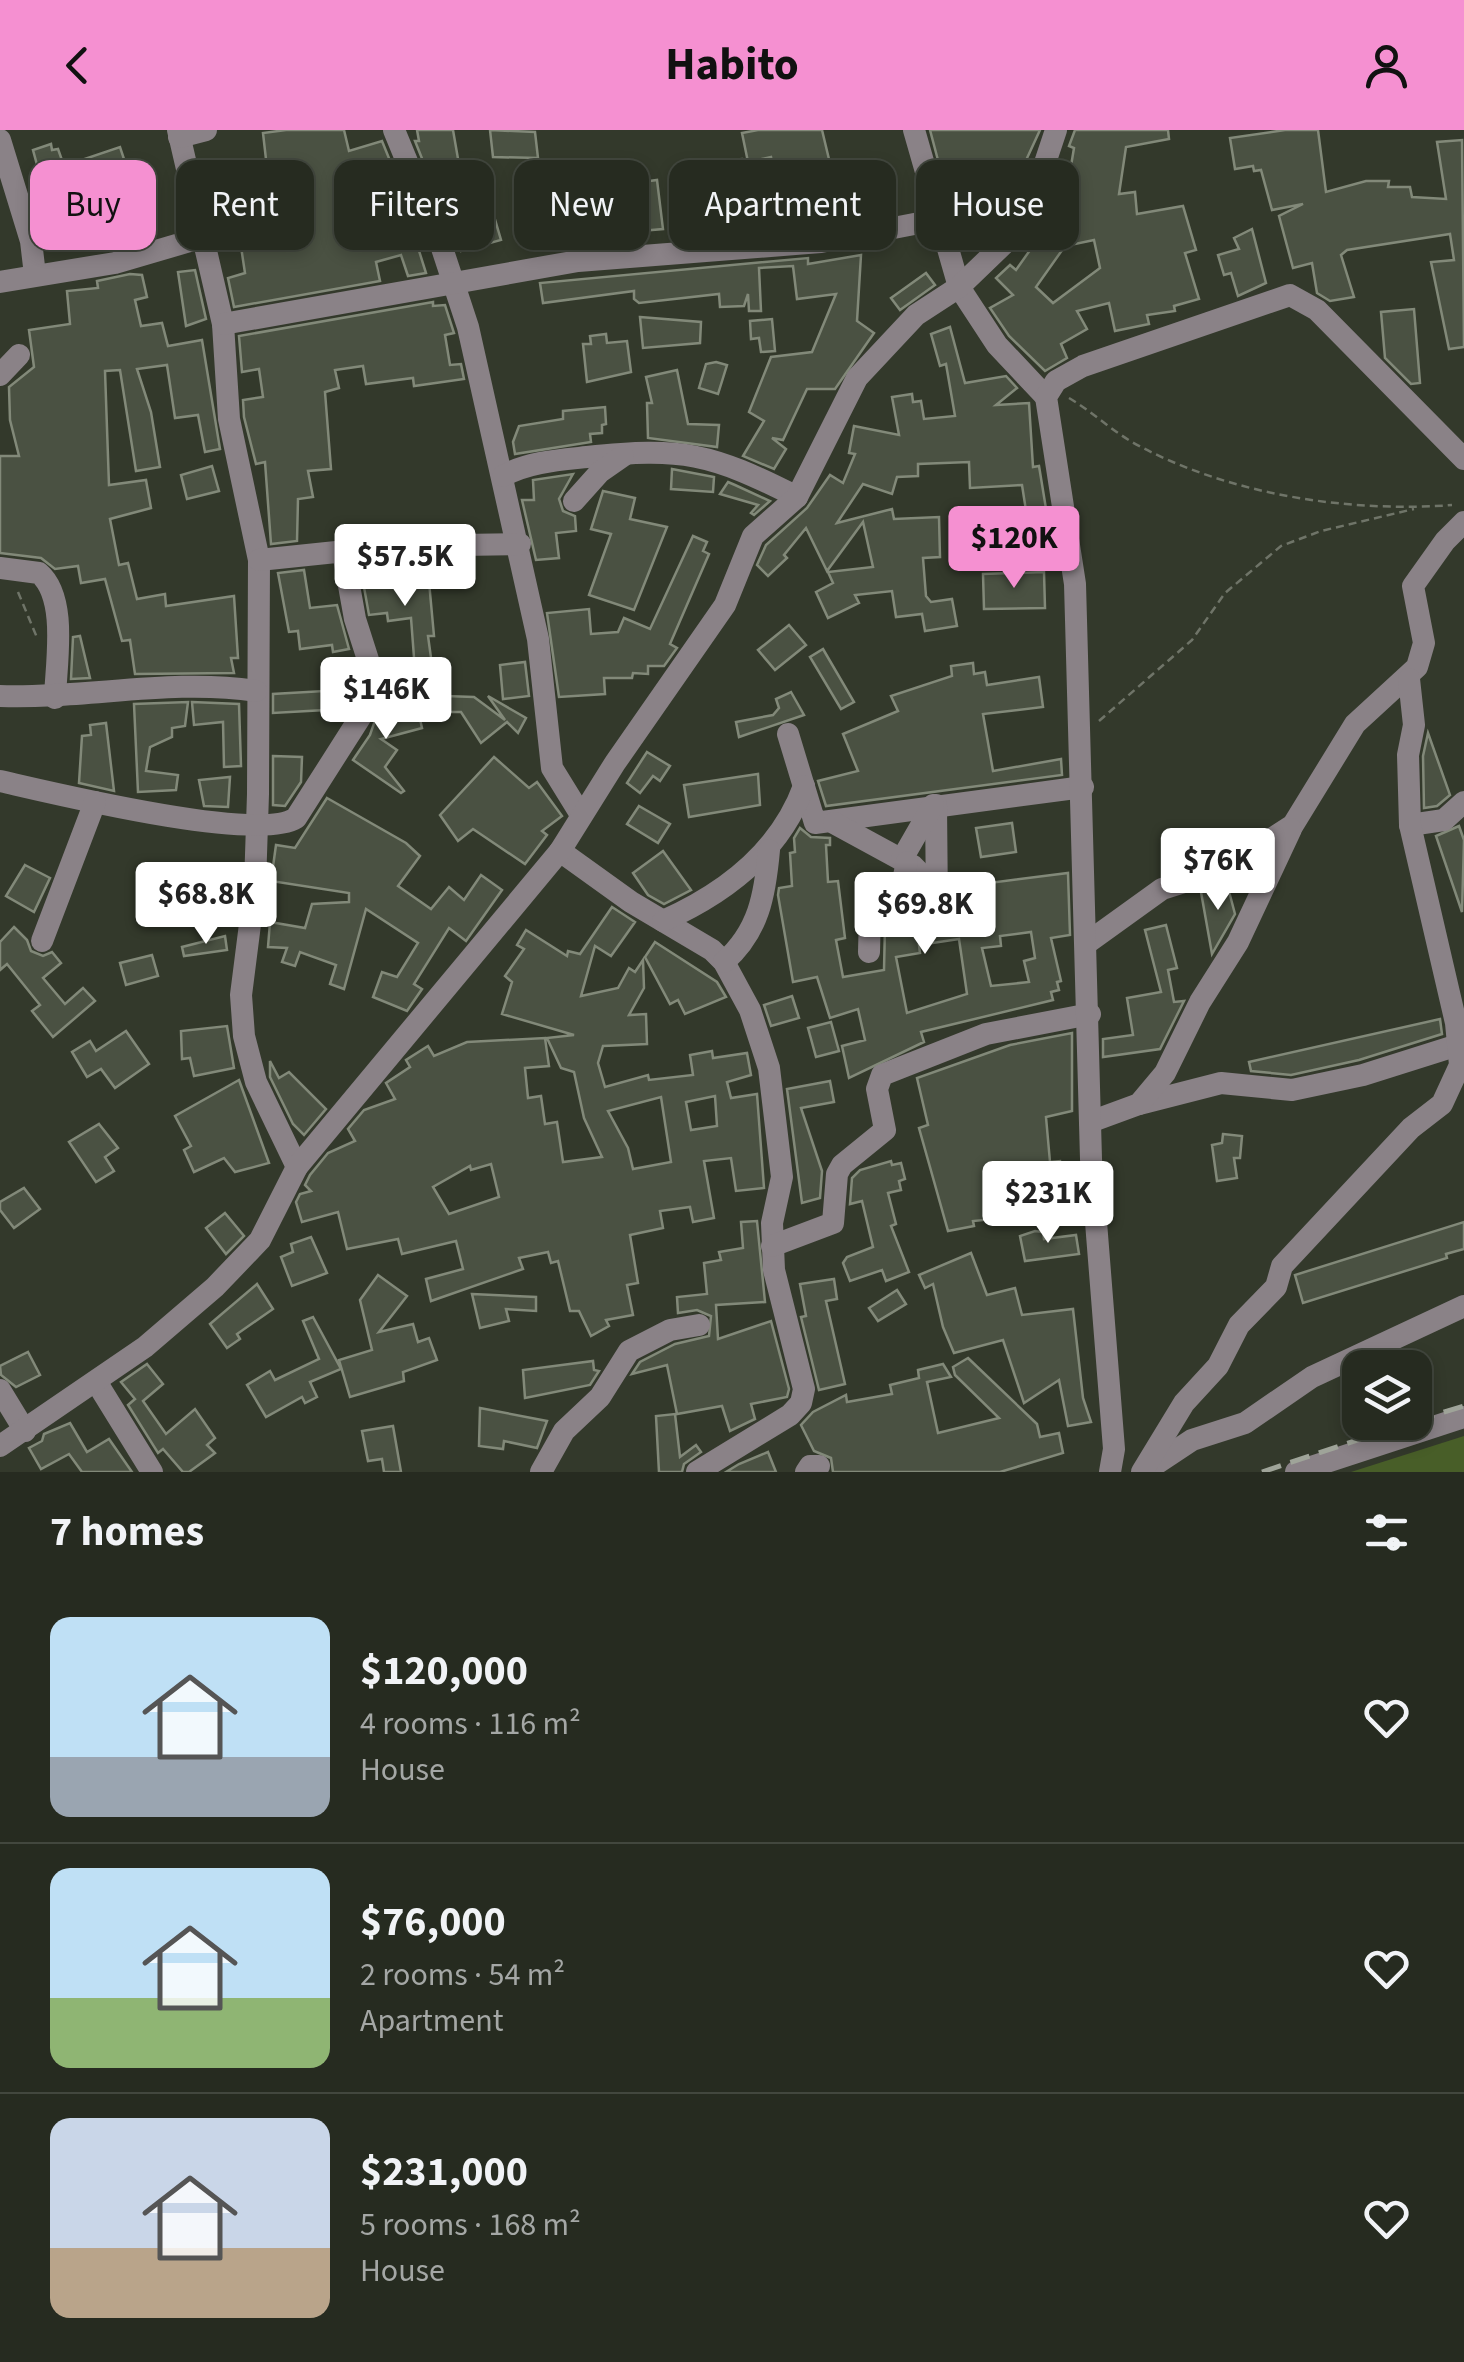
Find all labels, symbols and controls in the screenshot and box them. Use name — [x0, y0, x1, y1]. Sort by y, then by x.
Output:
text: Habito — [665, 33, 799, 97]
icon: back — [50, 38, 105, 93]
icon: person — [1359, 38, 1414, 93]
chip: Buy — [30, 160, 156, 250]
chip: Rent — [176, 160, 314, 250]
chip: Filters — [334, 160, 494, 250]
chip: New — [514, 160, 649, 250]
chip: Apartment — [669, 160, 896, 250]
chip: House — [916, 160, 1079, 250]
pin: $120K — [944, 506, 1084, 591]
text: $120K — [970, 515, 1058, 561]
pin: $57.5K — [324, 524, 486, 609]
text: $57.5K — [357, 533, 453, 579]
pin: $146K — [316, 657, 456, 742]
text: $146K — [342, 666, 430, 712]
pin: $76K — [1159, 828, 1277, 913]
text: $76K — [1183, 837, 1253, 883]
pin: $68.8K — [125, 862, 287, 947]
text: $68.8K — [158, 871, 254, 917]
pin: $69.8K — [844, 872, 1006, 957]
text: $69.8K — [877, 881, 973, 927]
pin: $231K — [978, 1161, 1118, 1246]
text: $231K — [1004, 1170, 1092, 1216]
map controls — [1342, 1350, 1432, 1440]
button: layers — [1342, 1350, 1432, 1440]
text: 7 homes — [50, 1502, 204, 1562]
icon: filters — [1359, 1505, 1414, 1560]
text: $120,000 — [360, 1641, 528, 1701]
icon: home — [130, 1657, 250, 1777]
icon: heart — [1359, 1690, 1414, 1745]
text: 4 rooms · 116 m² — [360, 1701, 581, 1747]
text: House — [360, 1747, 445, 1793]
text: $76,000 — [360, 1892, 506, 1952]
icon: home — [130, 1908, 250, 2028]
icon: heart — [1359, 1941, 1414, 1996]
text: 2 rooms · 54 m² — [360, 1952, 565, 1998]
text: Apartment — [360, 1998, 503, 2044]
text: $231,000 — [360, 2142, 528, 2202]
icon: home — [130, 2158, 250, 2278]
icon: heart — [1359, 2191, 1414, 2246]
text: 5 rooms · 168 m² — [360, 2202, 581, 2248]
text: House — [360, 2248, 445, 2294]

